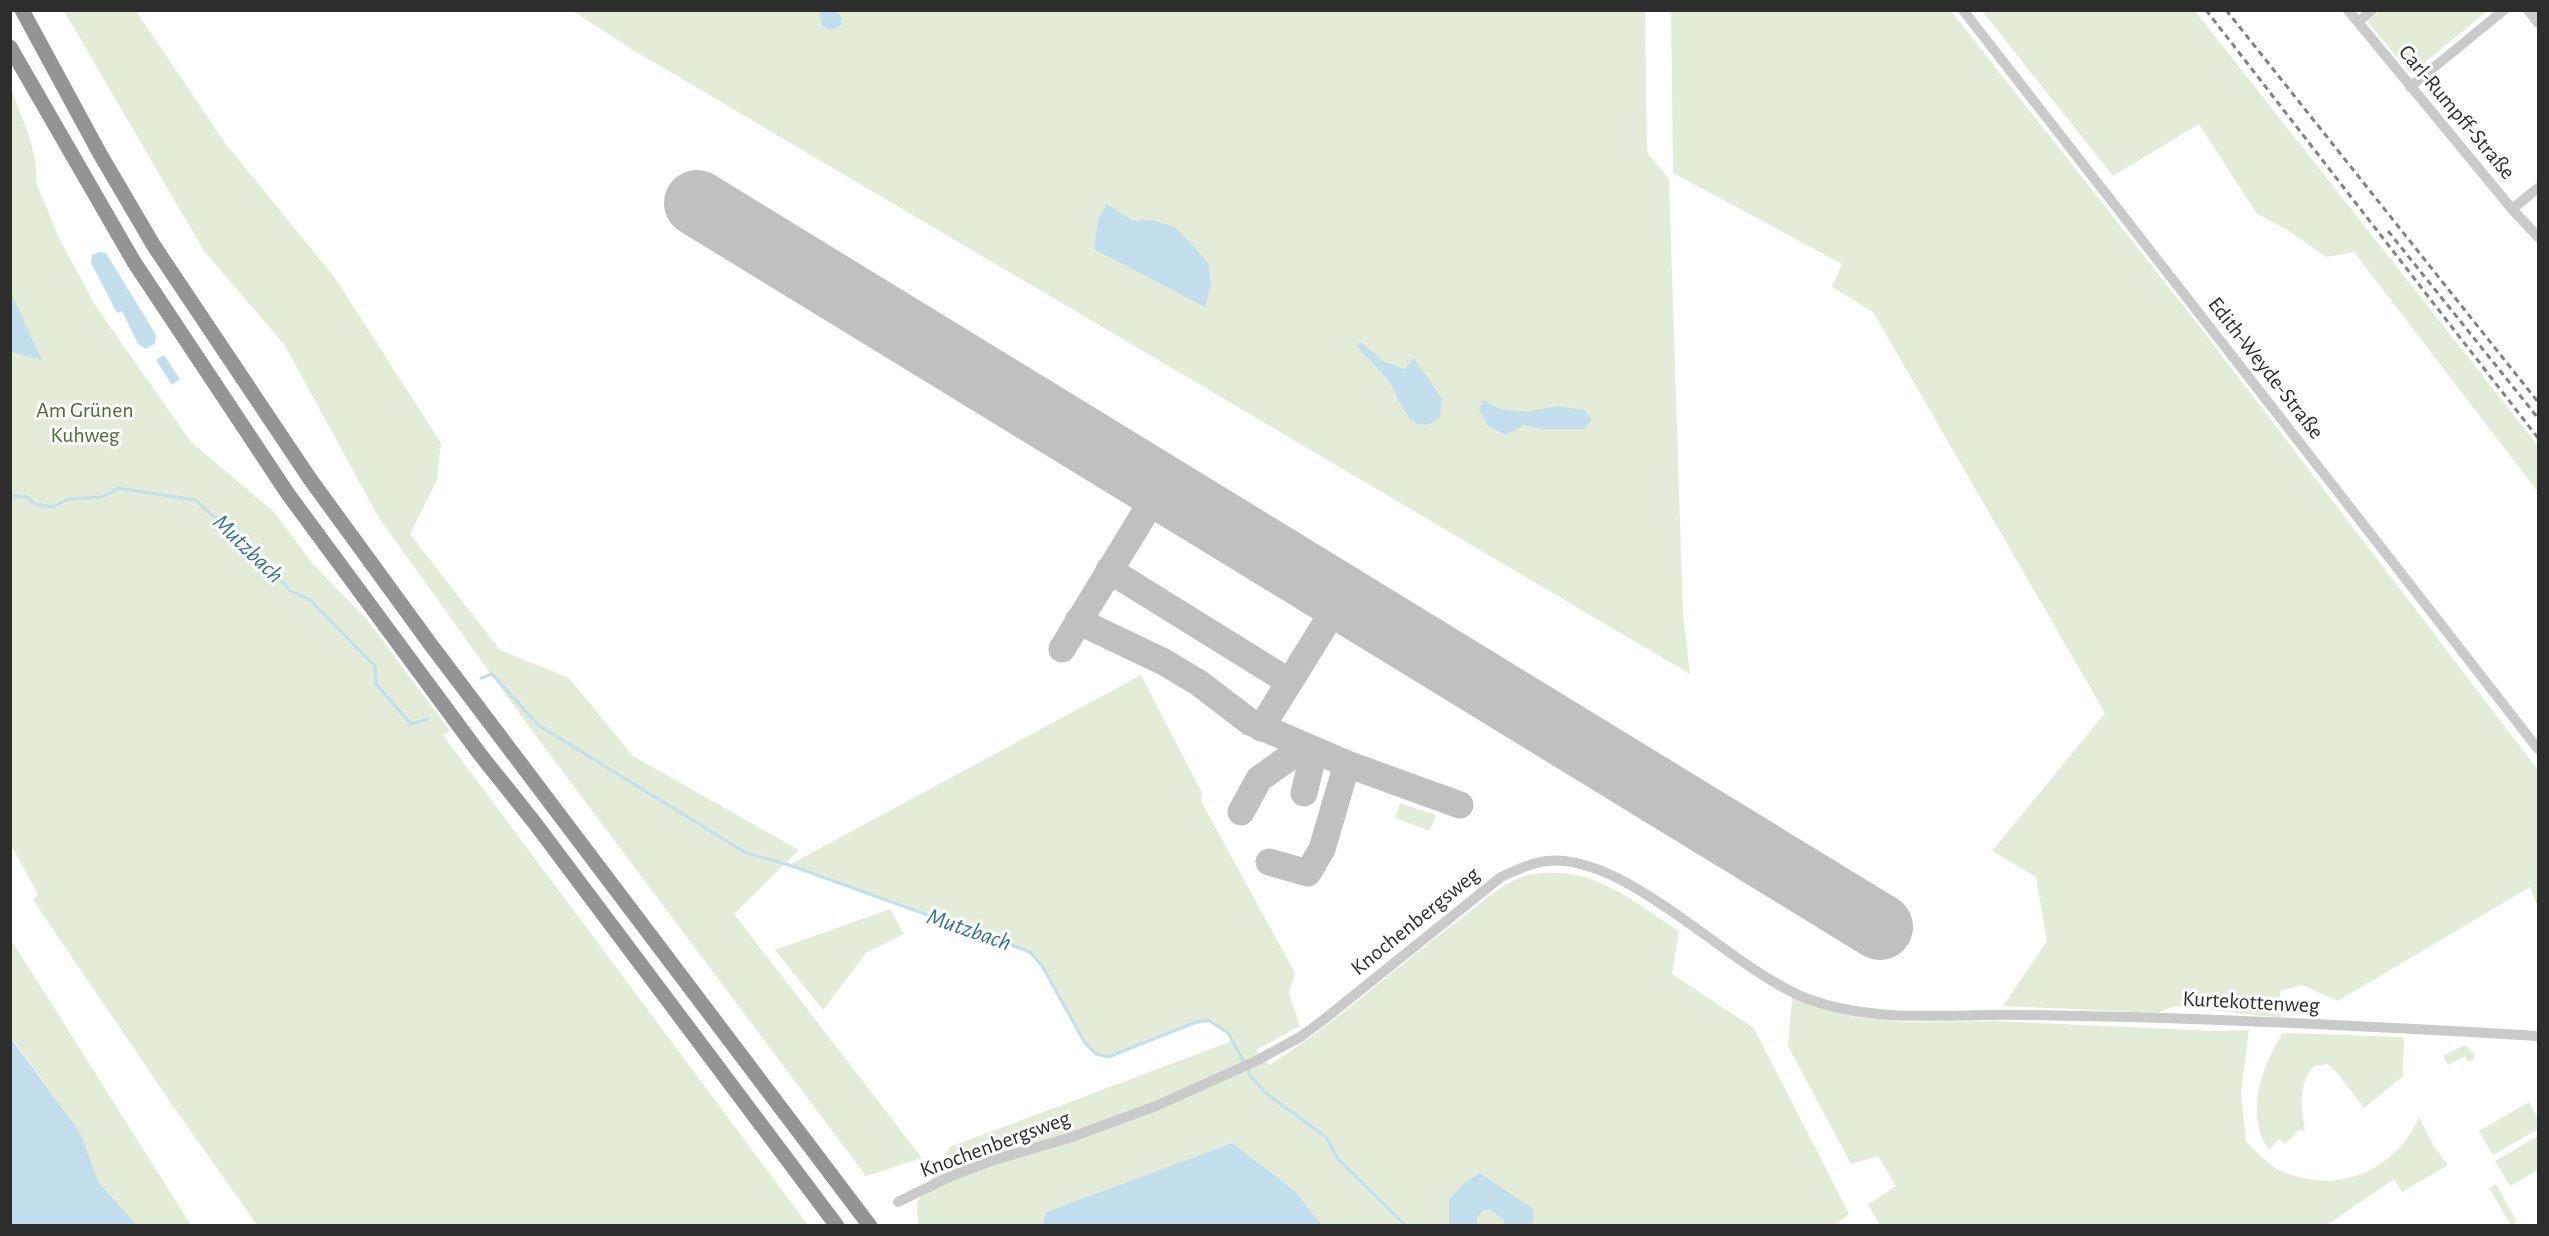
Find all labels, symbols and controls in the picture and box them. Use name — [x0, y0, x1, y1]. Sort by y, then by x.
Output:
street label: Carl-Rumpff-Straße — [2395, 41, 2519, 183]
street label: Edith-Weyde-Straße — [2204, 293, 2328, 443]
park label: Am Grünen Kuhweg — [36, 399, 134, 446]
water label: Mutzbach — [208, 510, 288, 588]
street label: Knochenbergsweg — [1347, 863, 1484, 979]
water label: Mutzbach — [924, 904, 1014, 956]
street label: Kurtekottenweg — [2182, 987, 2320, 1017]
street label: Knochenbergsweg — [917, 1107, 1073, 1181]

